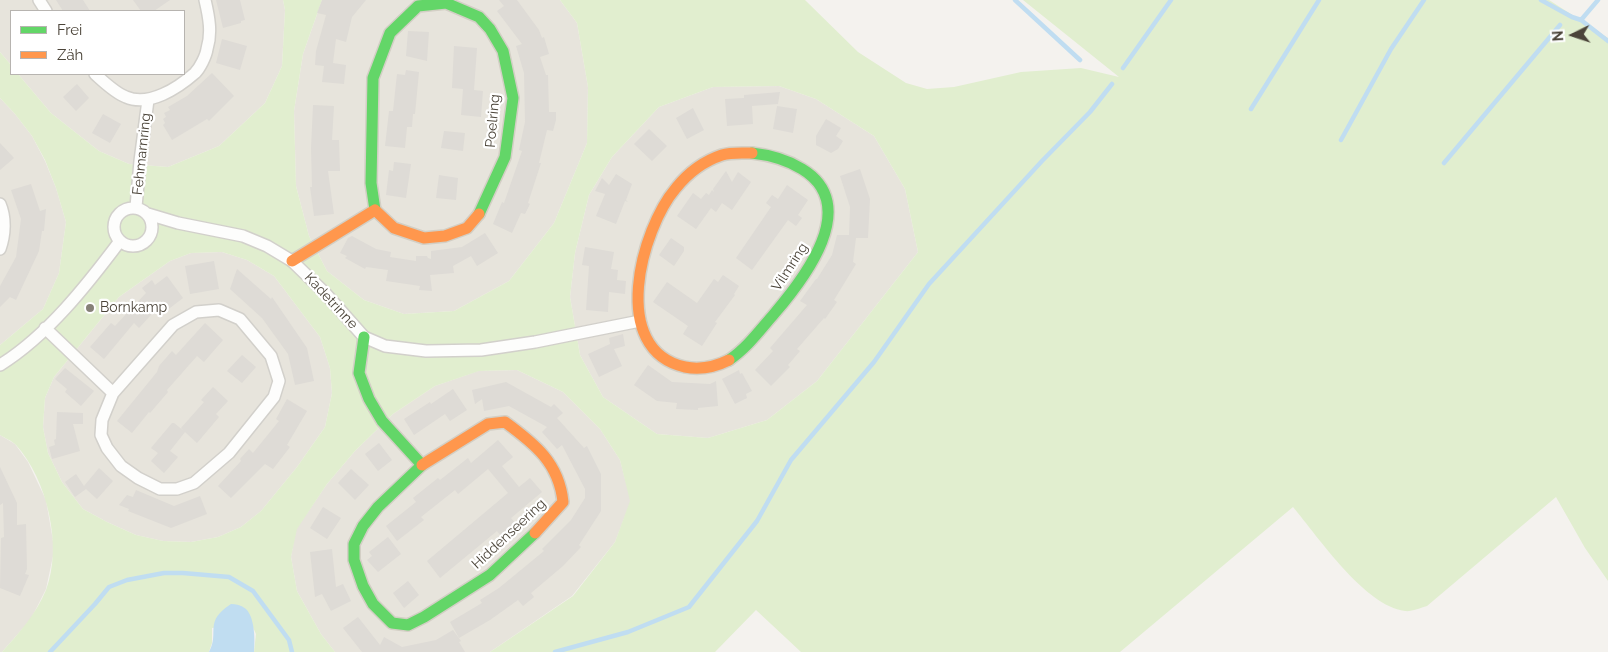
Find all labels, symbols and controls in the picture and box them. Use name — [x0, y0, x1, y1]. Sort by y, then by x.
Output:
legend — [10, 10, 185, 75]
north arrow — [1548, 10, 1598, 60]
text: Frei — [57, 21, 82, 39]
text: N — [1550, 30, 1566, 42]
text: Zäh — [57, 46, 83, 64]
street label: Poelring — [482, 94, 504, 148]
street label: Fehmarnring — [129, 112, 155, 196]
street label: Vilmring — [768, 240, 812, 294]
street label: Kadetrinne — [301, 269, 361, 333]
place label: Bornkamp — [100, 300, 167, 316]
marker: Bornkamp — [84, 302, 96, 314]
street label: Hiddenseering — [468, 495, 550, 573]

